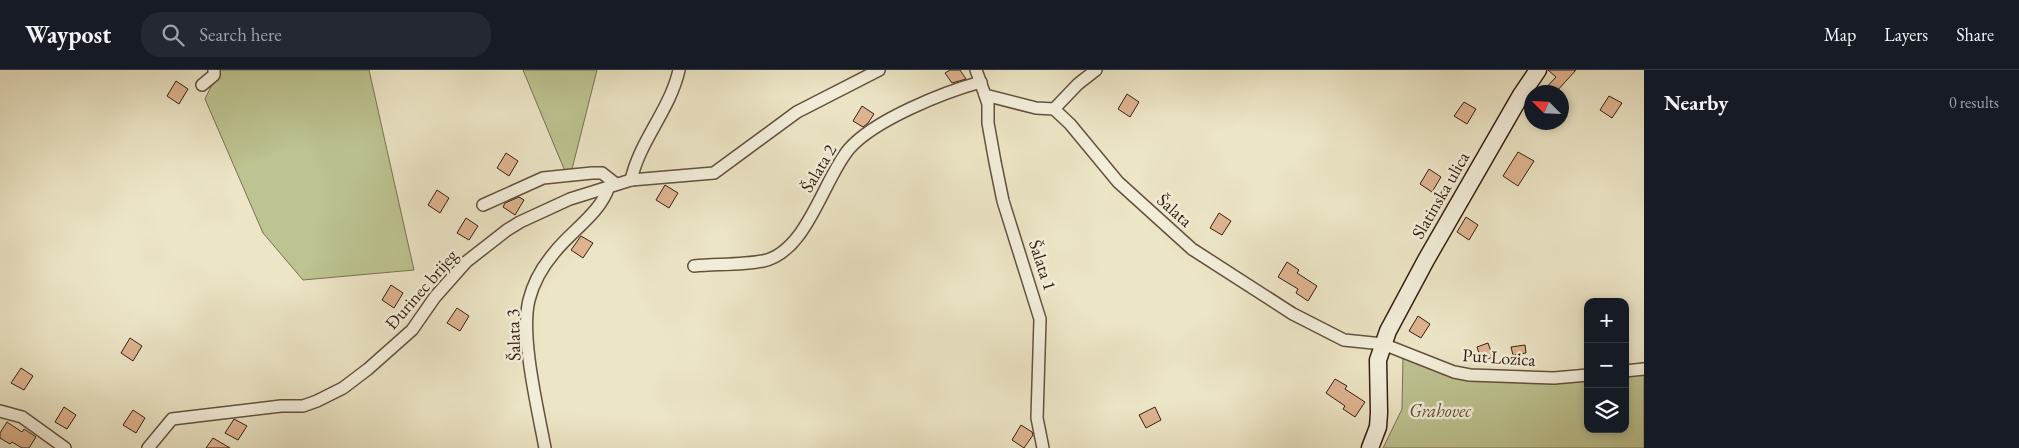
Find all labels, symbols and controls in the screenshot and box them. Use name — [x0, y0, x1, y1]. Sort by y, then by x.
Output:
search box — [141, 12, 491, 57]
text: Waypost — [25, 19, 111, 50]
icon: search — [159, 21, 187, 49]
text: Search here — [199, 22, 282, 47]
text: Map — [1824, 23, 1856, 46]
text: Layers — [1884, 23, 1928, 46]
text: Share — [1956, 23, 1994, 46]
north arrow — [1524, 85, 1569, 130]
text: Nearby — [1664, 89, 1728, 116]
text: 0 results — [1949, 92, 1999, 113]
street label: Šalata 2 — [795, 139, 841, 196]
street label: Slatinska ulica — [1406, 147, 1475, 243]
street label: Šalata — [1152, 188, 1198, 232]
street label: Šalata 1 — [1024, 237, 1062, 293]
street label: Đurinec brijeg — [380, 244, 462, 334]
map controls — [1584, 298, 1629, 433]
button: + — [1584, 298, 1629, 343]
street label: Šalata 3 — [501, 309, 525, 361]
street label: Put Lozica — [1462, 343, 1537, 371]
button: − — [1584, 343, 1629, 388]
button: layers — [1584, 388, 1629, 433]
park label: Grahovec — [1409, 399, 1471, 422]

